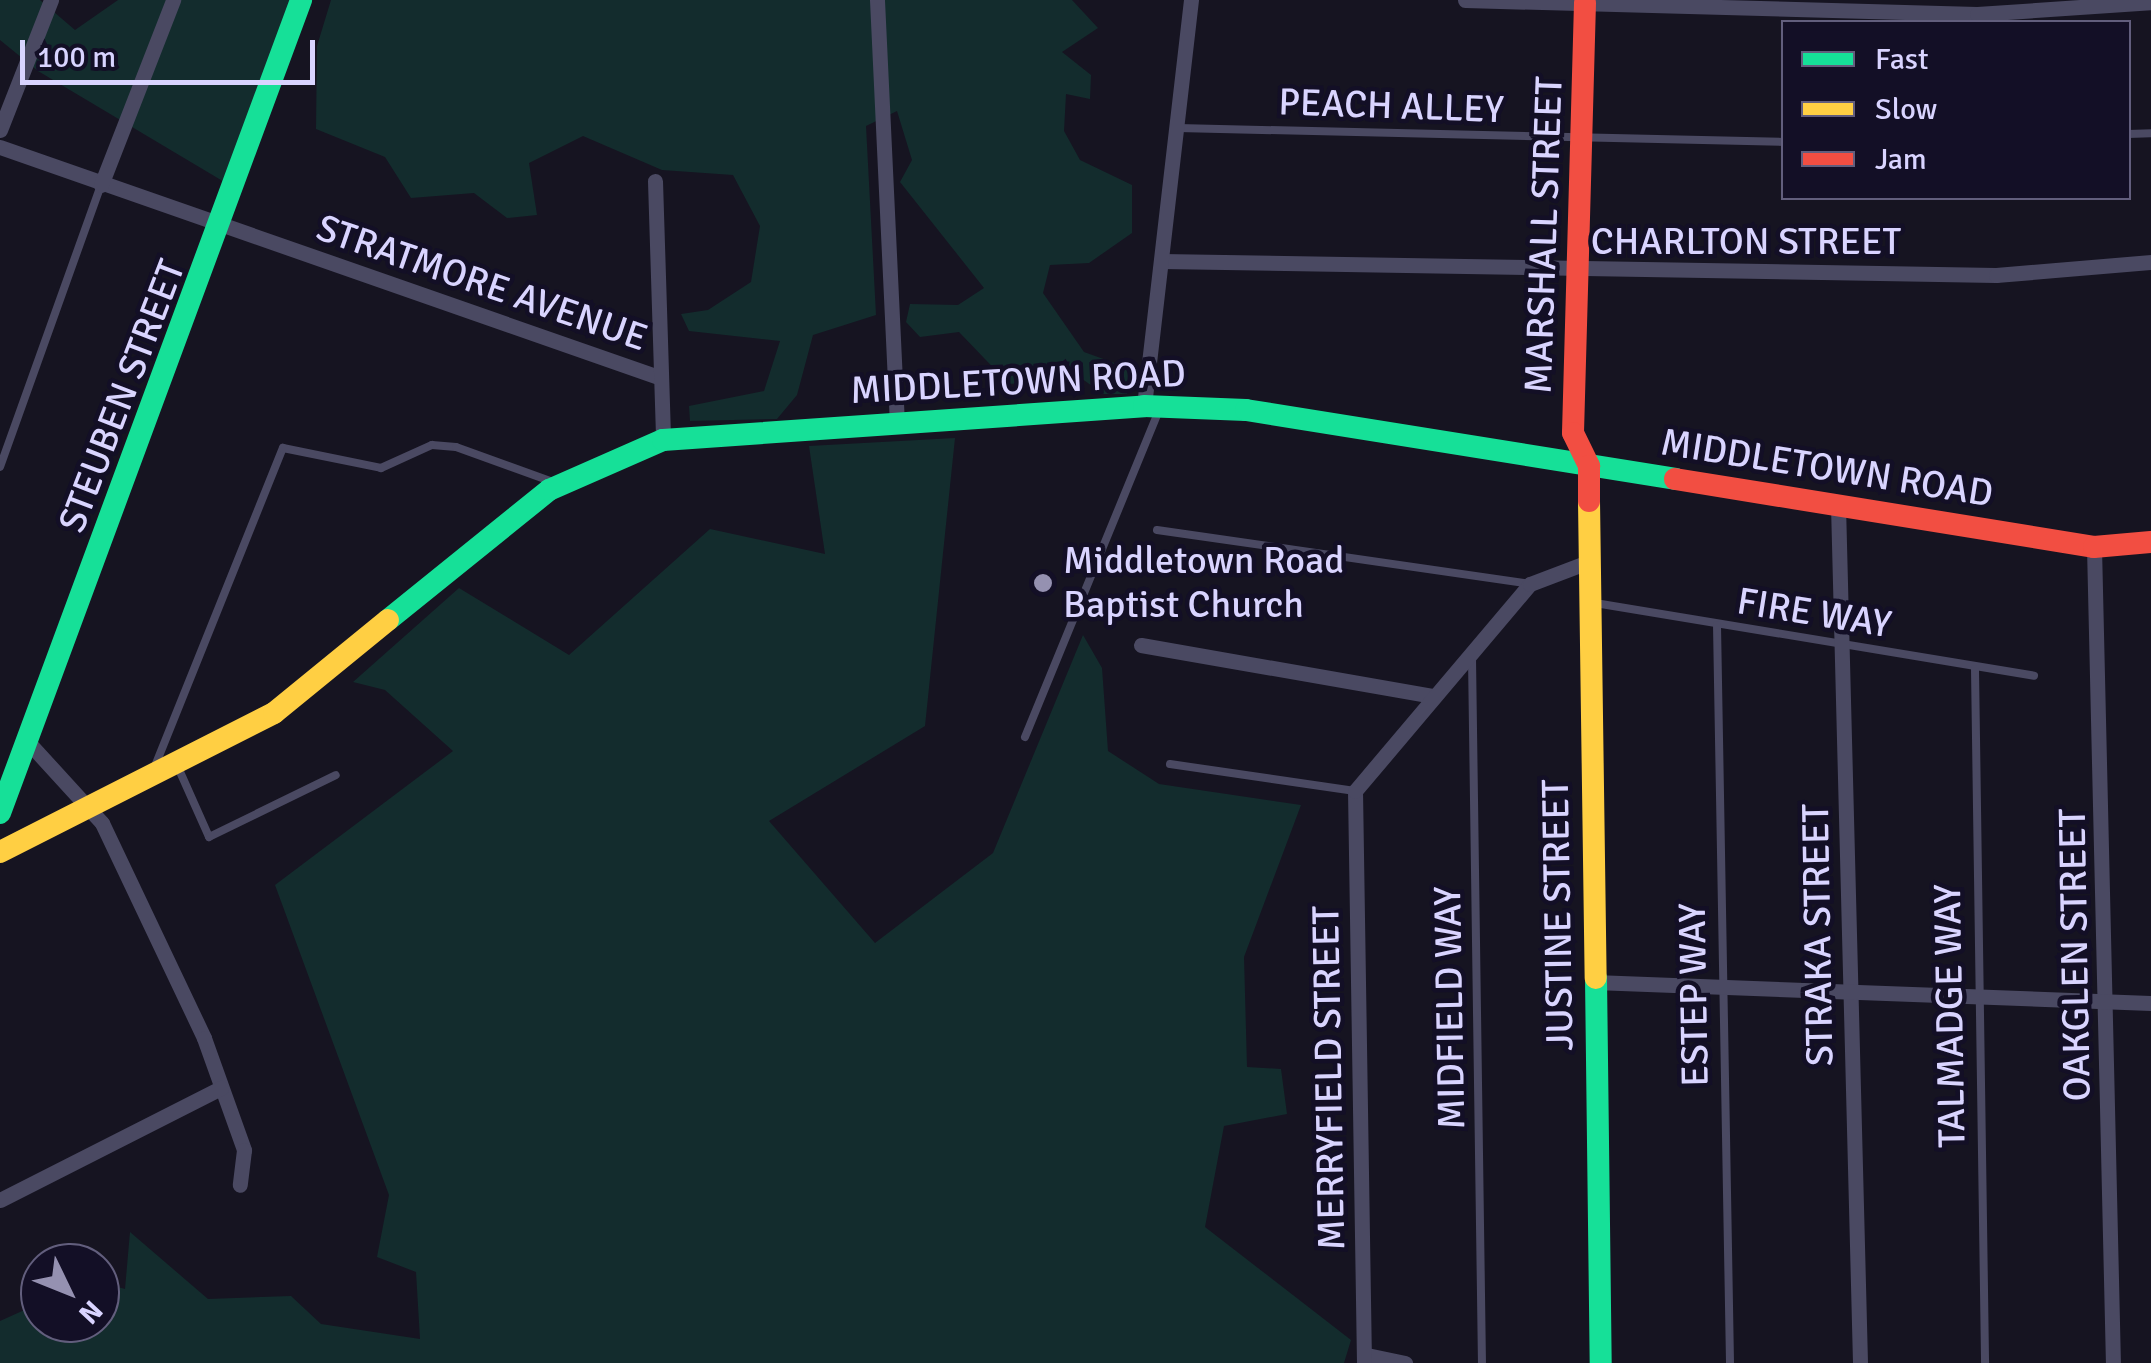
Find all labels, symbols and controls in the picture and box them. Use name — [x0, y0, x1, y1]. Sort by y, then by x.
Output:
scale bar — [25, 20, 320, 82]
legend — [1781, 20, 2131, 200]
text: 100 m — [37, 39, 116, 76]
text: Fast — [1875, 41, 1928, 78]
street label: MARSHALL STREET — [1516, 76, 1572, 394]
street label: PEACH ALLEY — [1278, 79, 1504, 133]
text: Slow — [1875, 91, 1937, 128]
text: Jam — [1875, 141, 1927, 178]
street label: STRATMORE AVENUE — [311, 205, 653, 361]
street label: CHARLTON STREET — [1591, 219, 1901, 265]
street label: STEUBEN STREET — [49, 254, 195, 538]
street label: MIDDLETOWN ROAD — [849, 350, 1187, 414]
street label: MIDDLETOWN ROAD — [1658, 419, 1996, 517]
place label: Middletown Road Baptist Church — [1063, 538, 1344, 628]
marker: Middletown Road Baptist Church — [1032, 572, 1054, 594]
street label: FIRE WAY — [1734, 578, 1894, 648]
street label: JUSTINE STREET — [1533, 779, 1583, 1051]
street label: STRAKA STREET — [1793, 803, 1843, 1067]
street label: OAKGLEN STREET — [2050, 808, 2100, 1102]
street label: TALMADGE WAY — [1925, 884, 1975, 1148]
street label: MIDFIELD WAY — [1425, 886, 1475, 1130]
street label: ESTEP WAY — [1670, 903, 1718, 1087]
street label: MERRYFIELD STREET — [1303, 905, 1355, 1251]
north arrow — [20, 1243, 120, 1343]
text: N — [71, 1293, 110, 1331]

